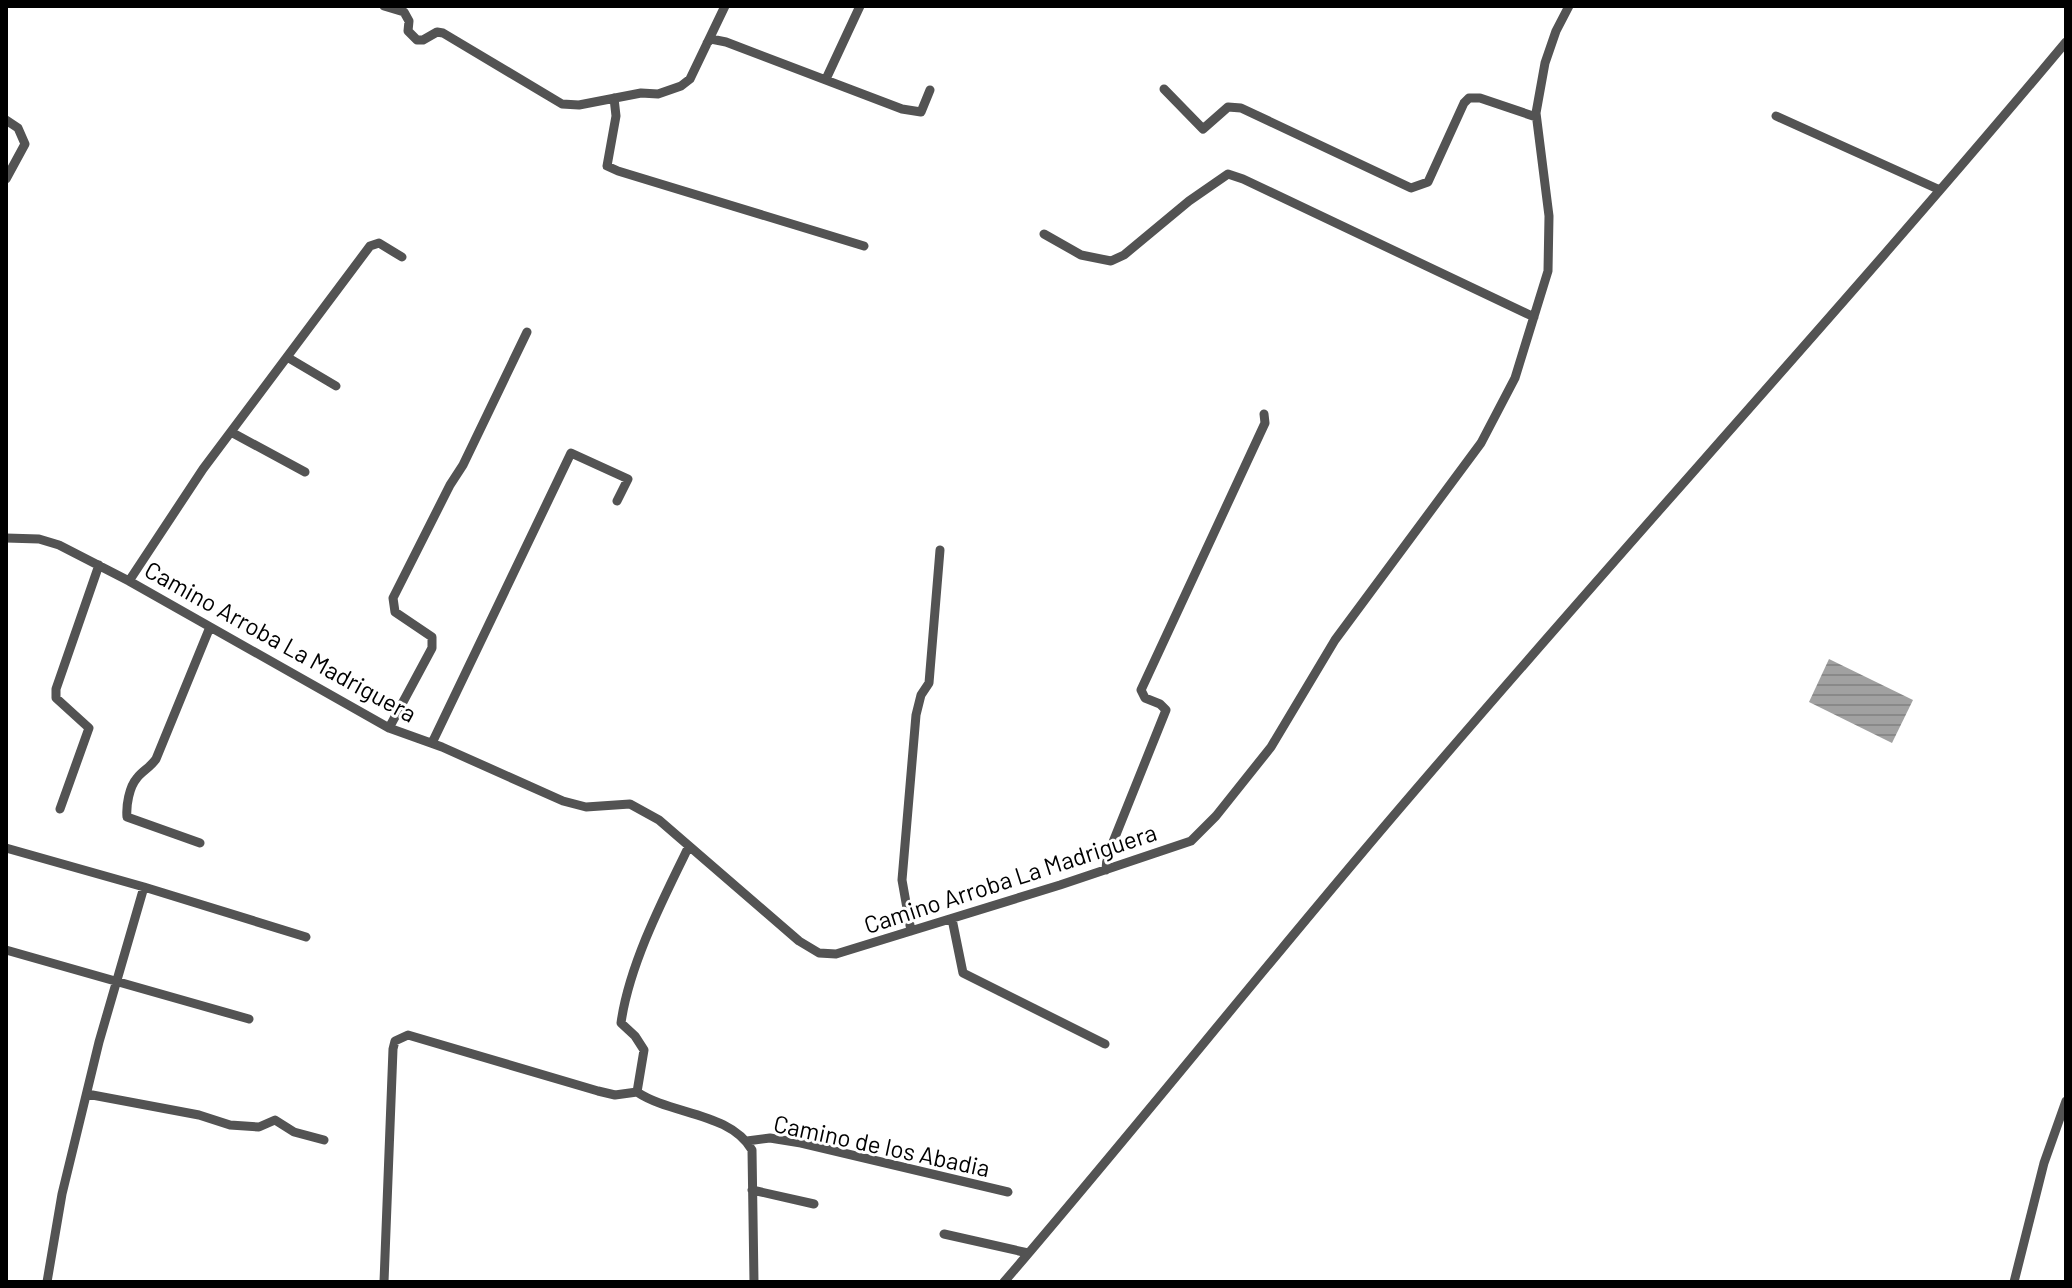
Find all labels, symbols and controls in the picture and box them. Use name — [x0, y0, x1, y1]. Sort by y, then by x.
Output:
street label: Camino Arroba La Madriguera — [140, 554, 422, 728]
street label: Camino Arroba La Madriguera — [860, 817, 1160, 939]
street label: Camino de los Abadia — [771, 1108, 993, 1182]

